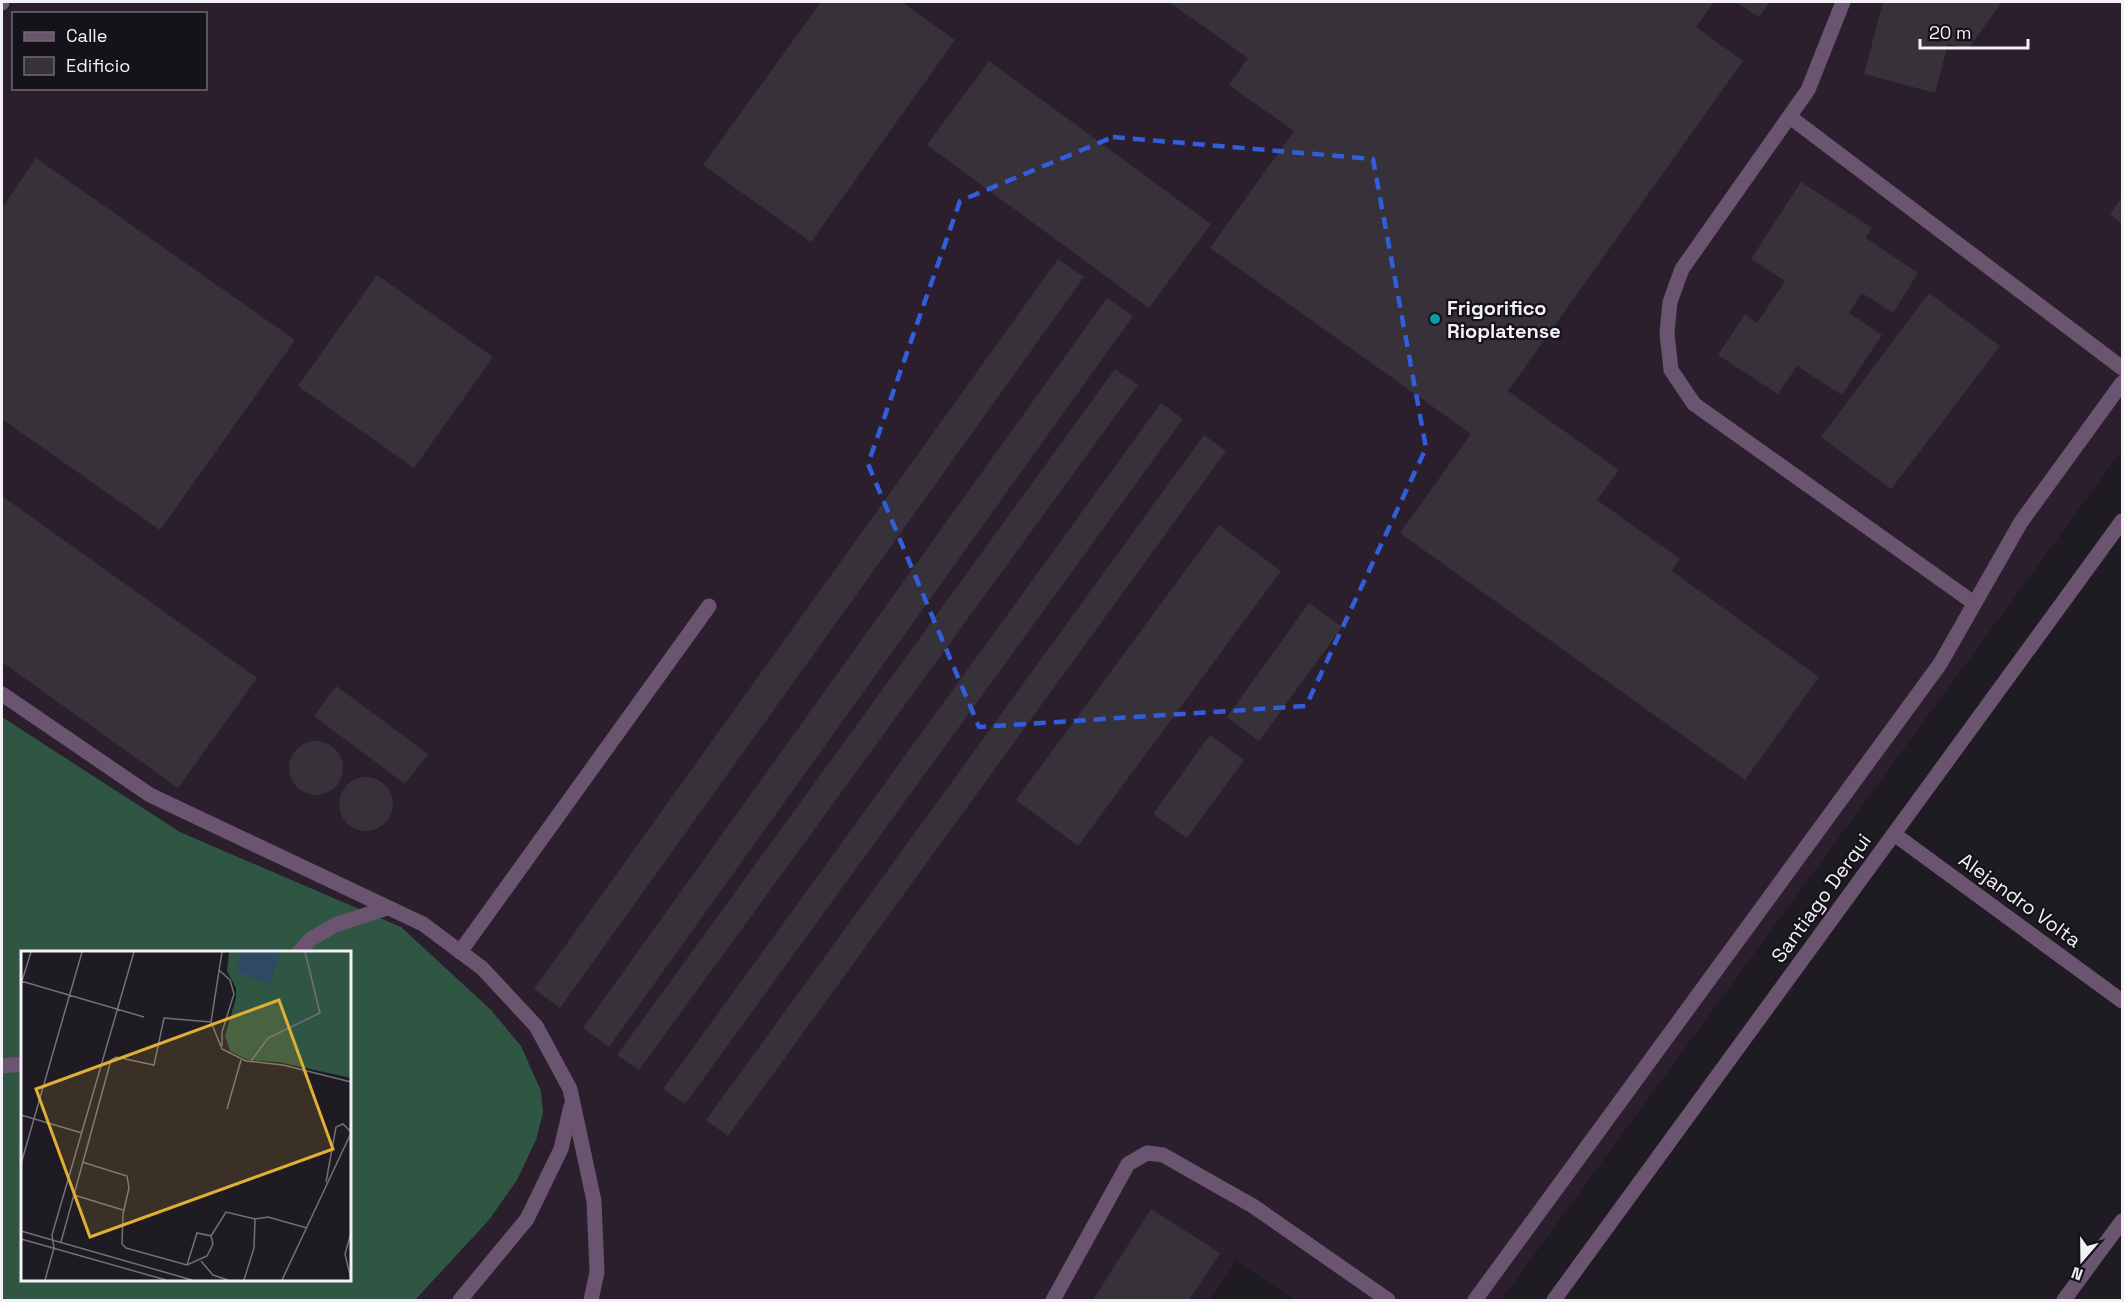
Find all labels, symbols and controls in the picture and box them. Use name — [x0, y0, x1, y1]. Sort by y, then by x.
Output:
legend — [12, 12, 207, 90]
scale bar — [1920, 12, 2028, 50]
text: 20 m — [1929, 21, 1972, 44]
text: Calle — [66, 24, 107, 47]
text: Edificio — [66, 54, 130, 77]
place label: Frigorifico Rioplatense — [1447, 295, 1561, 344]
marker: Frigorifico Rioplatense — [1428, 312, 1442, 326]
street label: Santiago Derqui — [1765, 828, 1877, 968]
street label: Alejandro Volta — [1954, 847, 2086, 953]
inset map — [21, 951, 351, 1281]
north arrow — [2052, 1230, 2112, 1290]
text: N — [2068, 1262, 2086, 1285]

